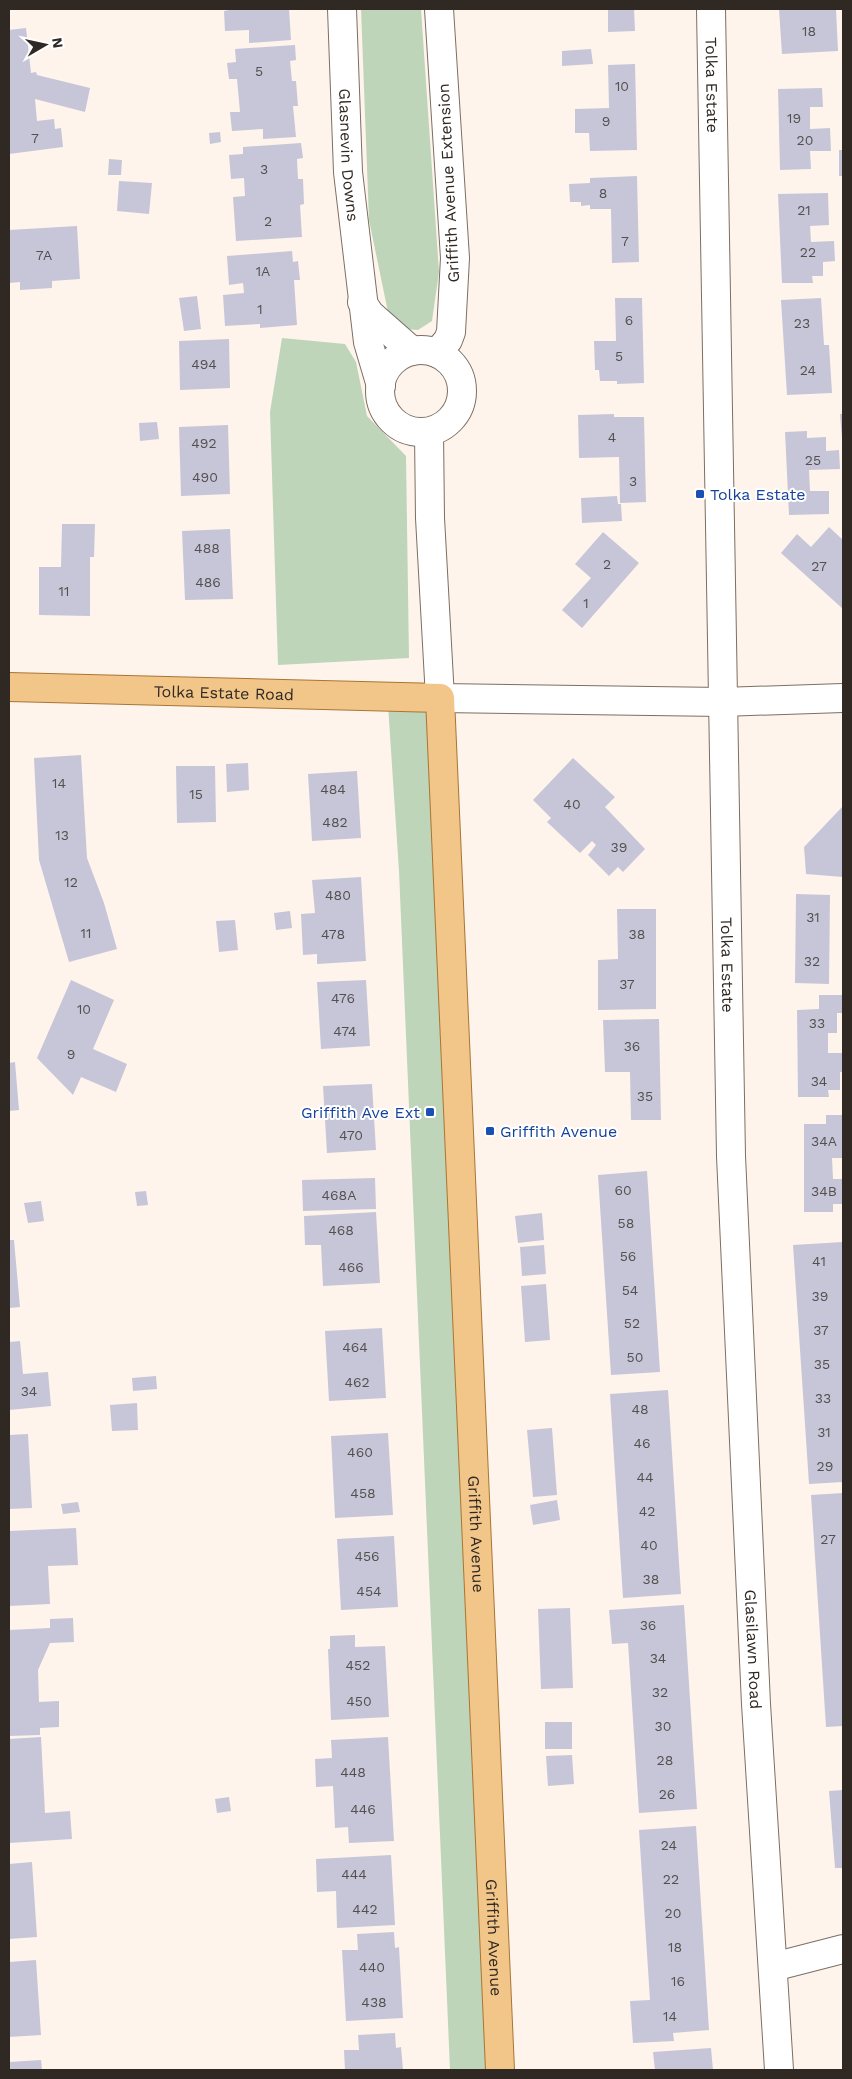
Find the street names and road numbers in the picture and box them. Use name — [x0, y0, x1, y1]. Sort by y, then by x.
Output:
street label: Tolka Estate — [701, 37, 722, 133]
street label: Griffith Avenue Extension — [434, 83, 463, 283]
street label: Glasnevin Downs — [335, 88, 363, 222]
street label: Tolka Estate Road — [154, 682, 294, 704]
street label: Tolka Estate — [717, 917, 737, 1013]
street label: Griffith Avenue — [464, 1475, 488, 1593]
street label: Glasilawn Road — [741, 1589, 765, 1710]
street label: Griffith Avenue — [482, 1879, 506, 1997]

